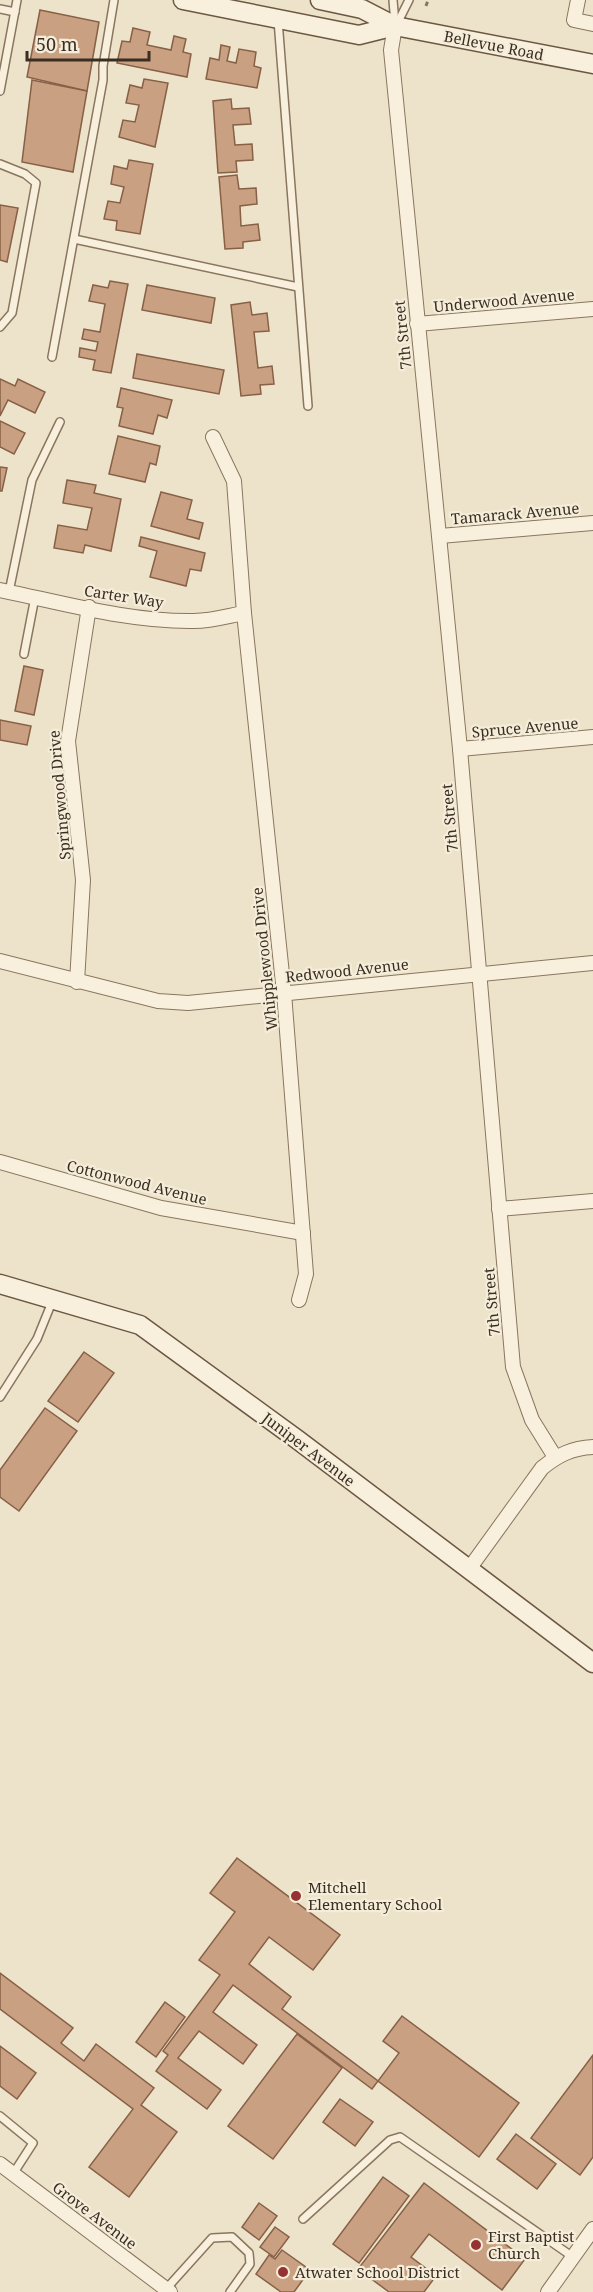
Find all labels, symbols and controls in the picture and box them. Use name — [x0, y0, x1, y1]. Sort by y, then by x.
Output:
scale bar — [27, 24, 148, 62]
street label: Bellevue Road — [442, 26, 546, 64]
text: 50 m — [36, 32, 78, 56]
street label: Underwood Avenue — [433, 284, 575, 316]
street label: 7th Street — [388, 300, 416, 370]
street label: Tamarack Avenue — [450, 497, 580, 529]
street label: Carter Way — [83, 580, 166, 612]
street label: Spruce Avenue — [471, 712, 579, 742]
street label: Springwood Drive — [43, 729, 75, 861]
street label: 7th Street — [436, 783, 462, 853]
street label: Whipplewood Drive — [247, 886, 281, 1032]
street label: Redwood Avenue — [284, 954, 410, 986]
street label: Cottonwood Avenue — [65, 1155, 209, 1209]
street label: 7th Street — [478, 1267, 504, 1337]
street label: Juniper Avenue — [258, 1407, 359, 1490]
place label: Mitchell Elementary School — [308, 1877, 442, 1914]
marker: Mitchell Elementary School — [289, 1889, 303, 1903]
street label: Grove Avenue — [49, 2177, 141, 2253]
place label: First Baptist Church — [488, 2226, 574, 2263]
marker: First Baptist Church — [469, 2238, 483, 2252]
place label: Atwater School District — [295, 2262, 460, 2282]
marker: Atwater School District — [276, 2265, 290, 2279]

